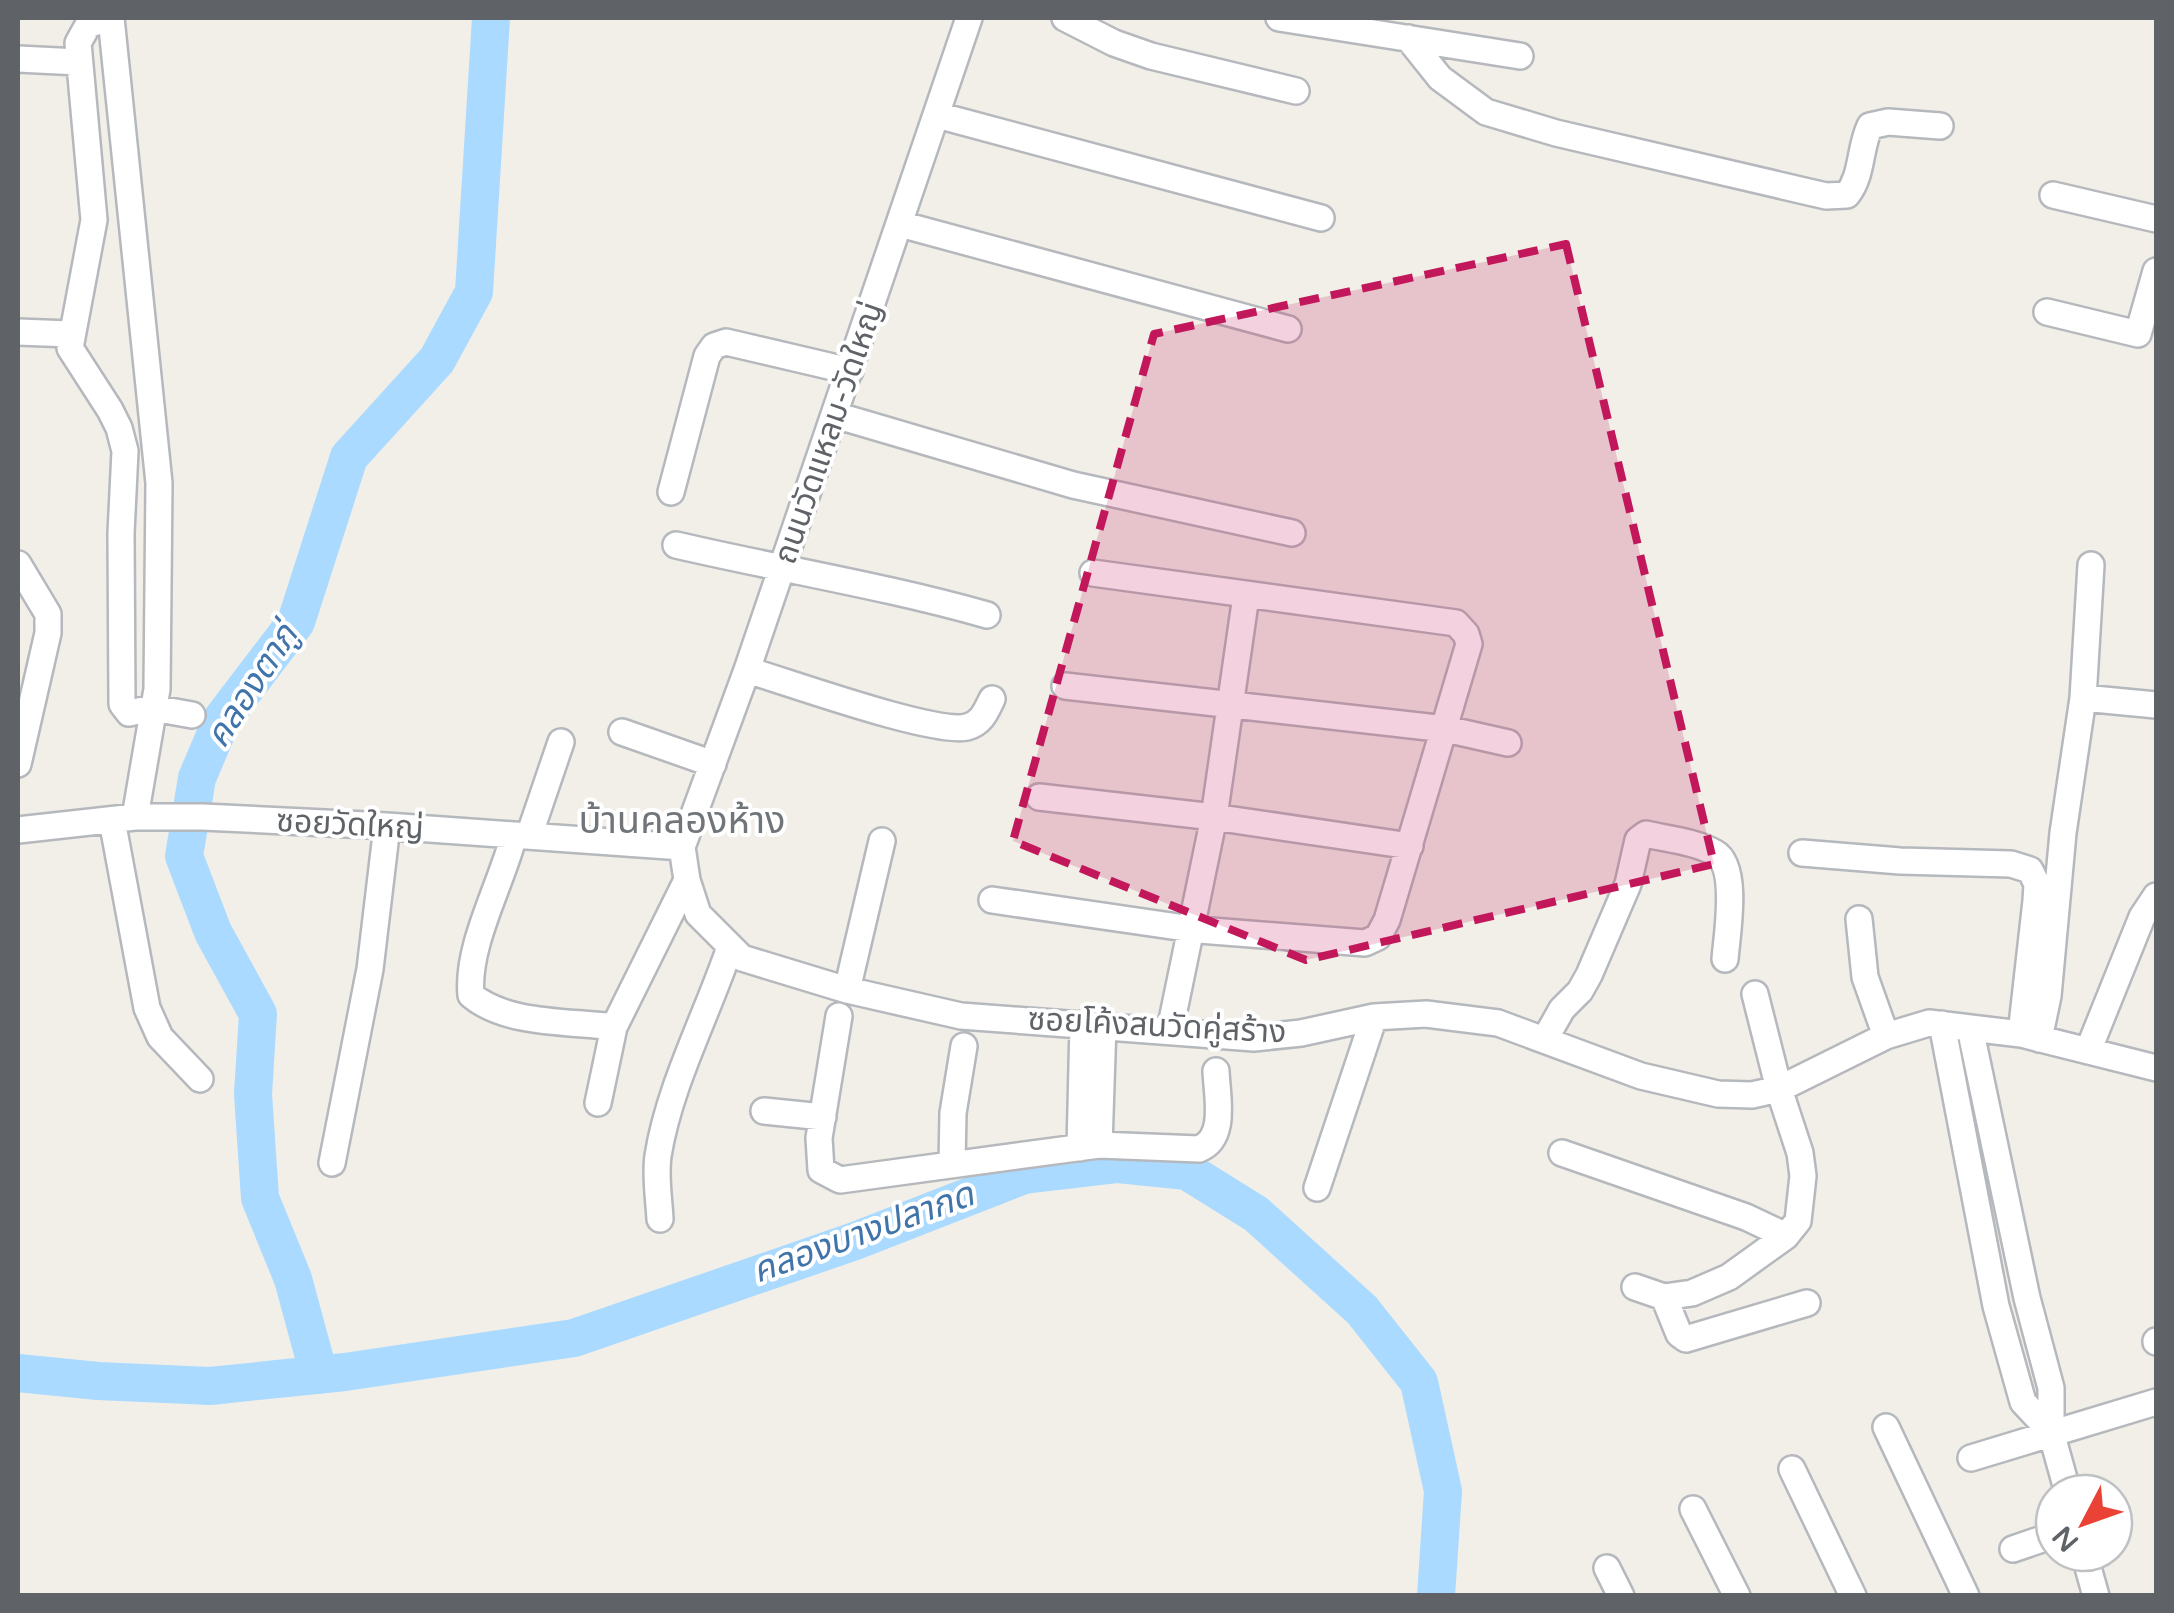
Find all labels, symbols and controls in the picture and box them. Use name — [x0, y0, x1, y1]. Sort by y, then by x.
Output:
street label: ถนนวัดแหลม-วัดใหญ่ — [766, 297, 892, 569]
water label: คลองตาภู่ — [197, 613, 310, 755]
district label: บ้านคลองห้าง — [578, 798, 786, 844]
street label: ซอยวัดใหญ่ — [275, 802, 425, 848]
street label: ซอยโค้งสนวัดคู่สร้าง — [1027, 1000, 1287, 1052]
water label: คลองบางปลากด — [747, 1173, 981, 1292]
north arrow — [2034, 1473, 2134, 1573]
text: N — [2046, 1519, 2086, 1558]

